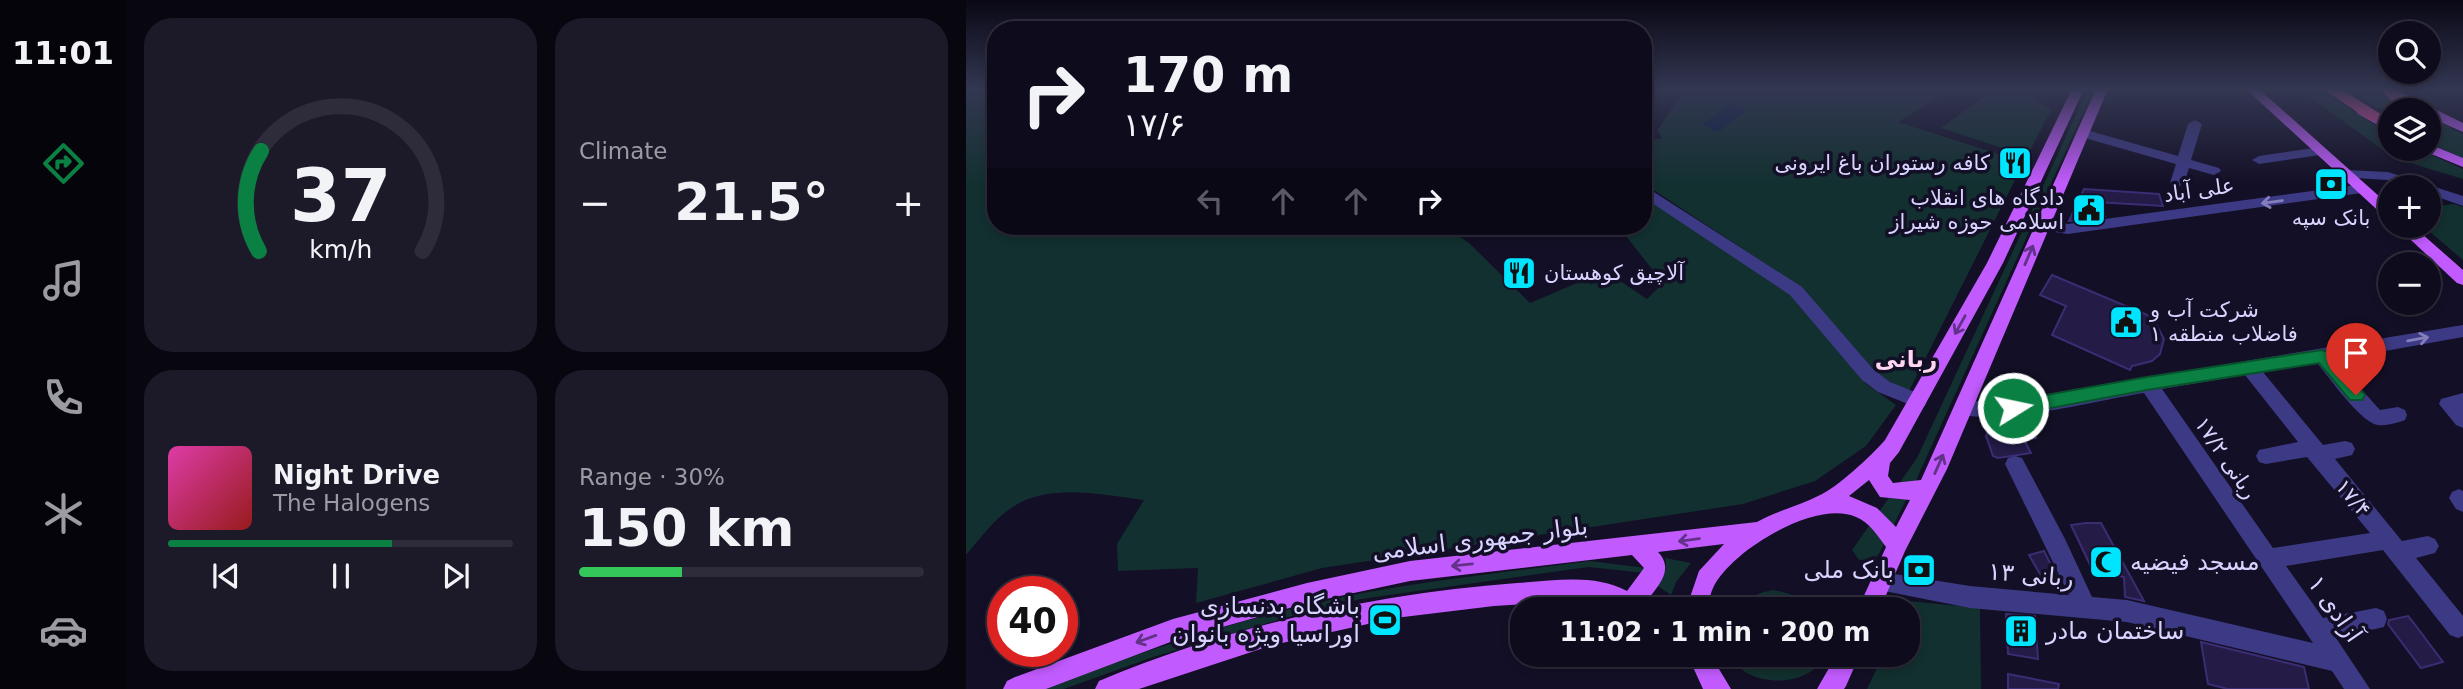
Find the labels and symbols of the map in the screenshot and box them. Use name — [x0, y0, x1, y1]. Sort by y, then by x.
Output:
restaurant icon: کافه رستوران باغ ایرونی — [1996, 144, 2034, 182]
place label: کافه رستوران باغ ایرونی — [1774, 151, 1990, 175]
bank icon: بانک سپه — [2312, 165, 2350, 203]
street label: علی آباد — [2162, 172, 2236, 207]
place label: دادگاه های انقلاب اسلامی حوزه شیراز — [1888, 186, 2064, 234]
public building icon: دادگاه های انقلاب اسلامی حوزه شیراز — [2070, 191, 2108, 229]
one-way arrow — [2261, 195, 2283, 208]
place label: بانک سپه — [2292, 206, 2370, 230]
one-way arrow — [2023, 244, 2036, 266]
restaurant icon: آلاچیق کوهستان — [1500, 254, 1538, 292]
place label: آلاچیق کوهستان — [1544, 260, 1685, 285]
place label: شرکت آب و فاضلاب منطقه ۱ — [2149, 297, 2298, 346]
public building icon: شرکت آب و فاضلاب منطقه ۱ — [2107, 303, 2145, 341]
one-way arrow — [1953, 315, 1967, 335]
pin — [2326, 323, 2386, 395]
one-way arrow — [2406, 332, 2429, 345]
district label: ربانی — [1875, 346, 1937, 373]
position arrow — [1976, 371, 2050, 445]
street label: ربانی ۱۷/۲ — [2190, 413, 2262, 503]
one-way arrow — [1933, 454, 1946, 475]
street label: ۱۷/۴ — [2331, 475, 2375, 521]
street label: بلوار جمهوری اسلامی — [1371, 512, 1589, 566]
one-way arrow — [1678, 533, 1700, 546]
mosque icon: مسجد فیضیه — [2087, 543, 2125, 581]
place label: مسجد فیضیه — [2130, 548, 2260, 576]
bank icon: بانک ملی — [1900, 551, 1938, 589]
place label: بانک ملی — [1803, 556, 1894, 584]
street label: ربانی ۱۳ — [1987, 557, 2075, 593]
one-way arrow — [1452, 558, 1474, 571]
street label: آزادی ۱ — [2302, 570, 2370, 649]
speed limit sign: 40 — [987, 576, 1078, 667]
place label: باشگاه بدنسازی اوراسیا ویژه بانوان — [1172, 592, 1360, 648]
sports icon: باشگاه بدنسازی اوراسیا ویژه بانوان — [1366, 601, 1404, 639]
building icon: ساختمان مادر — [2002, 612, 2040, 650]
place label: ساختمان مادر — [2045, 617, 2184, 645]
one-way arrow — [1136, 634, 1158, 647]

